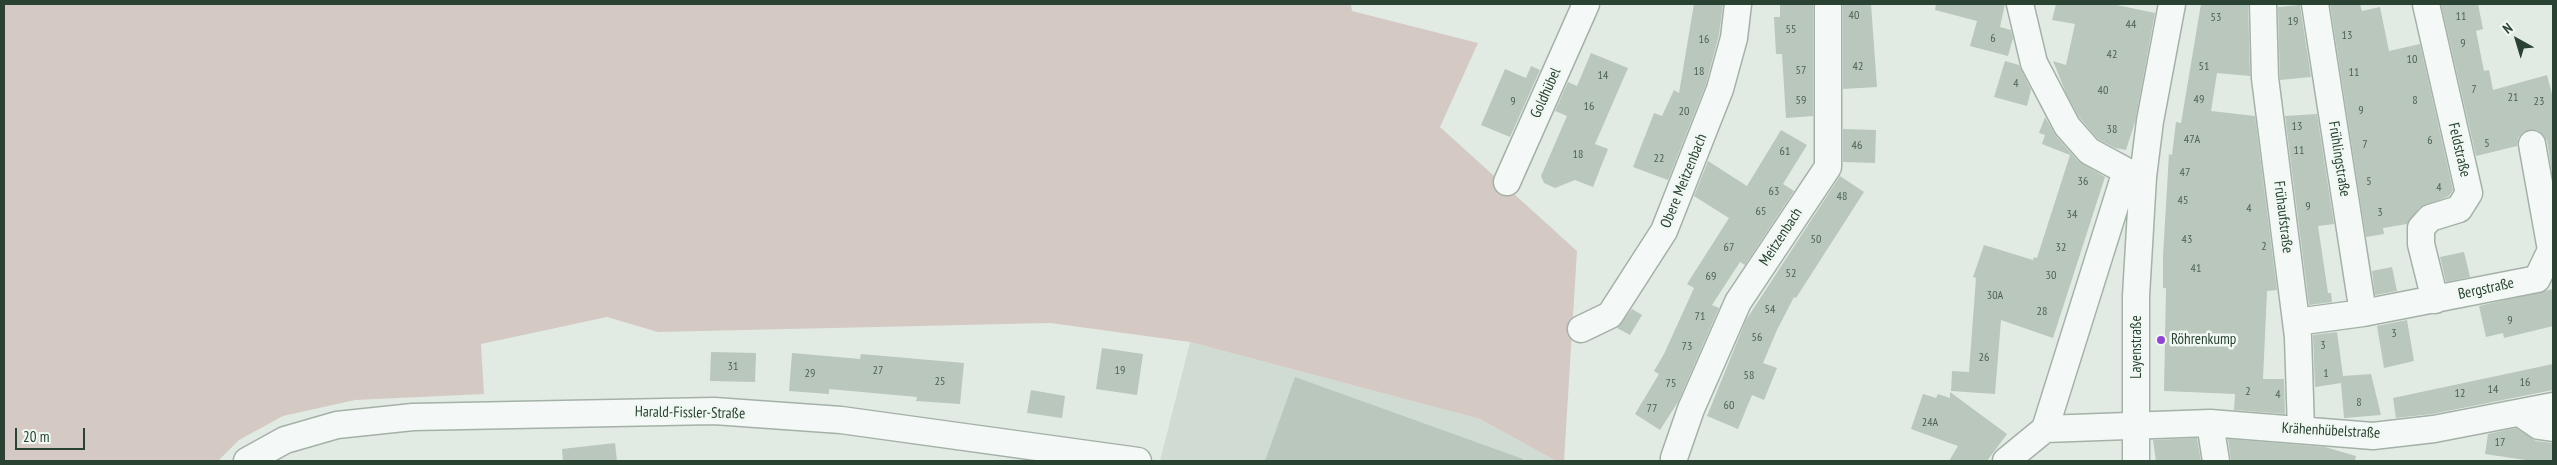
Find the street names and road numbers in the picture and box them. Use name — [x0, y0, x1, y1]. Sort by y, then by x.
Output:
street label: Goldhübel — [1527, 65, 1565, 121]
street label: Frühlingstraße — [2324, 120, 2354, 198]
street label: Feldstraße — [2444, 121, 2474, 179]
street label: Obere Meitzenbach — [1657, 131, 1711, 231]
street label: Frühaufstraße — [2270, 180, 2296, 254]
street label: Meitzenbach — [1756, 205, 1806, 269]
street label: Bergstraße — [2456, 274, 2516, 304]
street label: Layenstraße — [2128, 315, 2146, 379]
street label: Harald-Fissler-Straße — [635, 403, 745, 423]
street label: Krähenhübelstraße — [2281, 419, 2381, 443]

